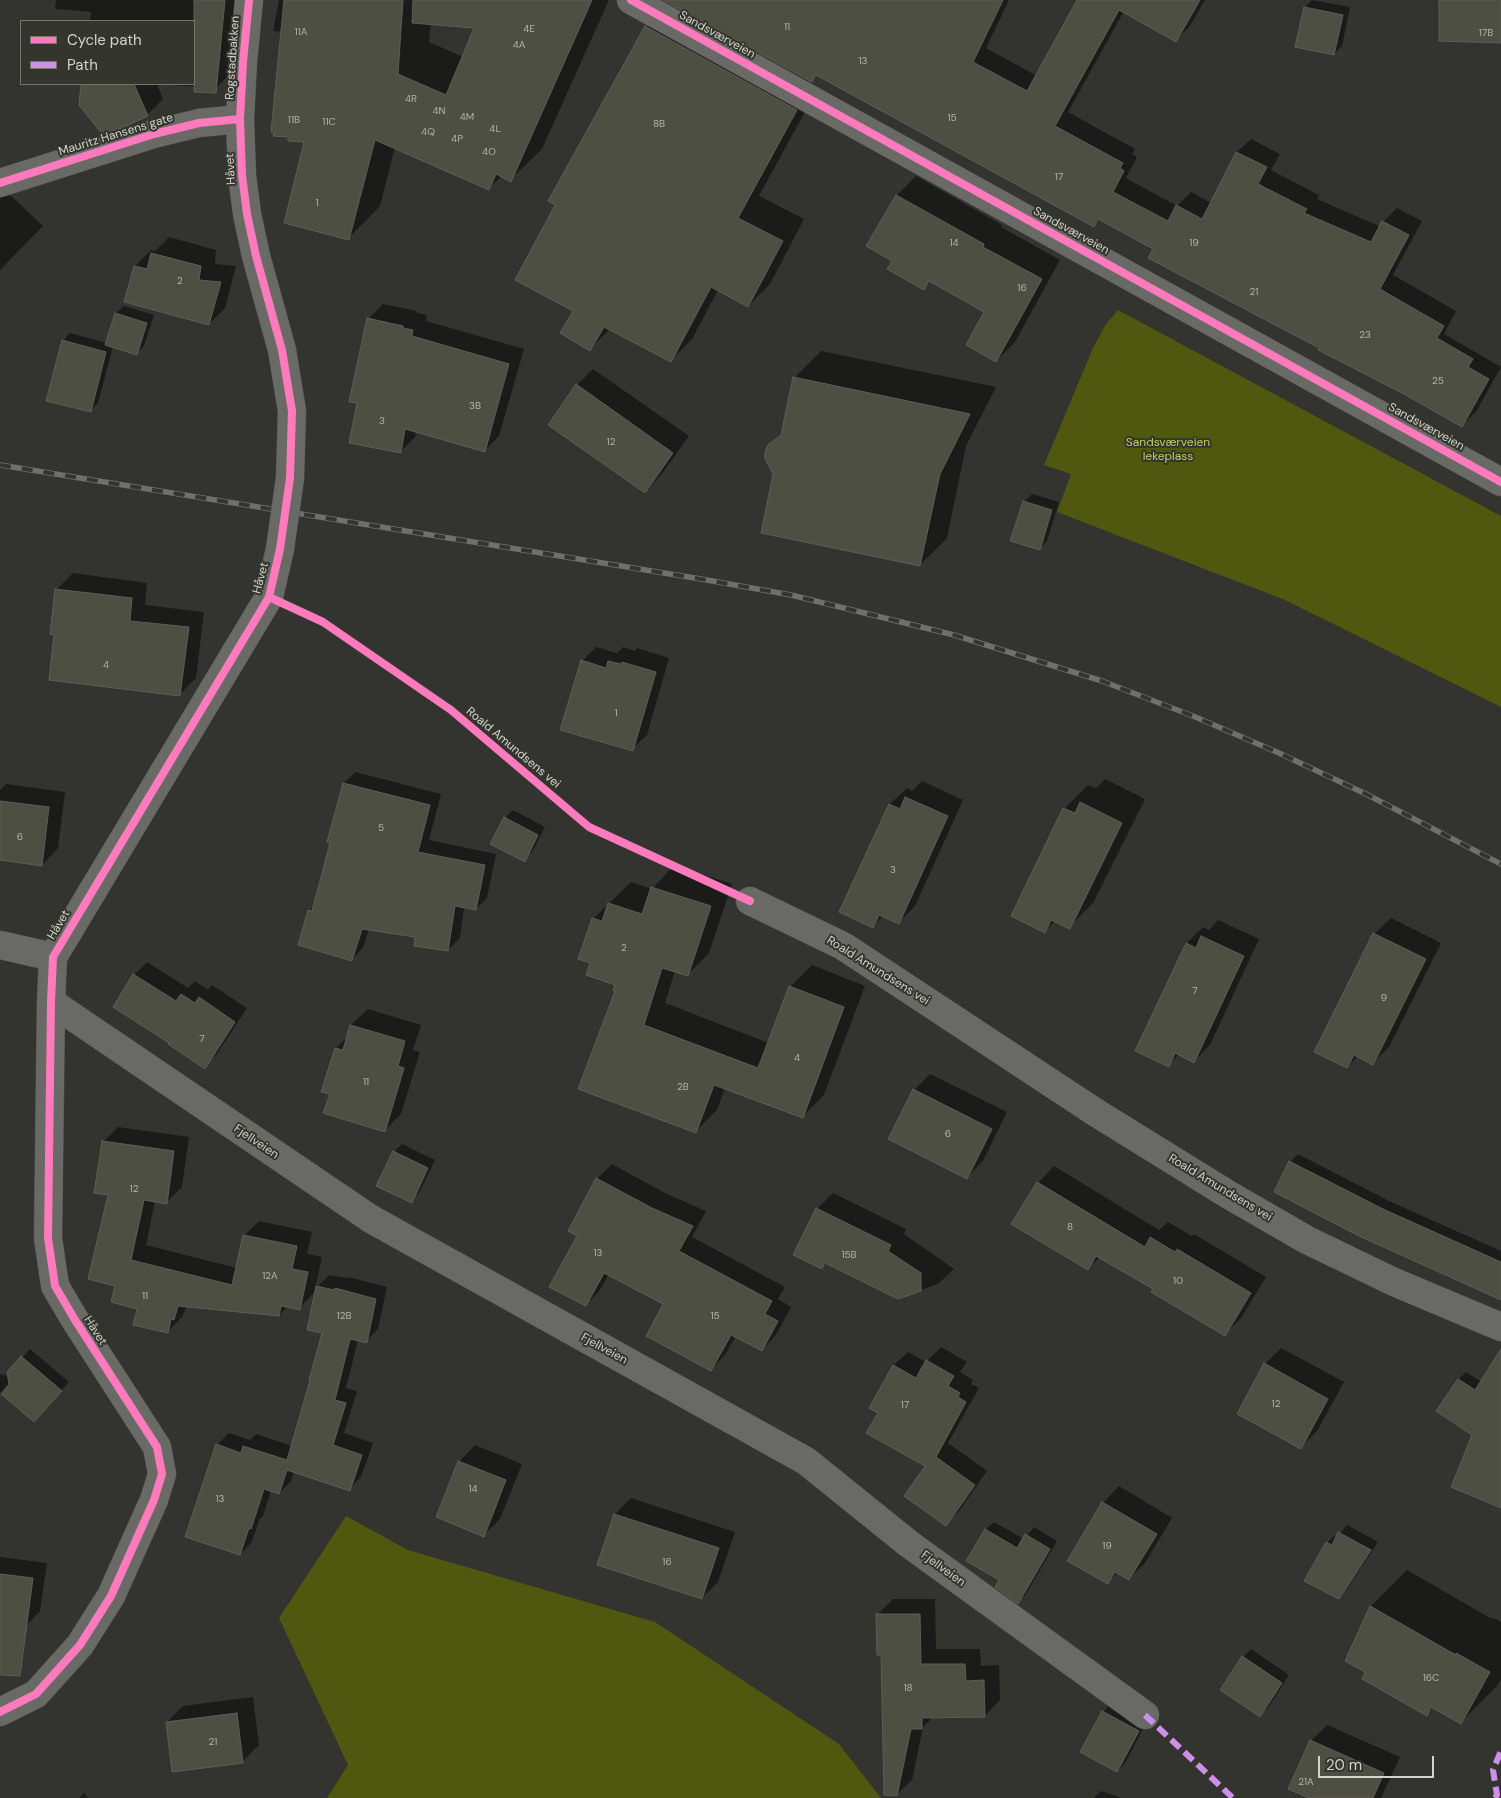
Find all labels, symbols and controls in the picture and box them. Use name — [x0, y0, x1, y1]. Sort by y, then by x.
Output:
street label: Sandsværveien — [677, 8, 757, 62]
street label: Rogstadbakken — [223, 15, 243, 101]
legend — [20, 20, 195, 85]
house number: 11 — [784, 21, 790, 33]
house number: 4E — [523, 23, 535, 35]
house number: 11A — [295, 26, 307, 38]
house number: 17B — [1479, 27, 1493, 39]
text: Cycle path — [67, 30, 142, 50]
house number: 4A — [513, 39, 525, 51]
text: Path — [67, 55, 98, 75]
house number: 13 — [858, 55, 868, 67]
house number: 4R — [405, 93, 417, 105]
house number: 4N — [433, 105, 445, 117]
street label: Mauritz Hansens gate — [57, 111, 175, 159]
house number: 4M — [460, 111, 474, 123]
house number: 15 — [947, 112, 957, 124]
house number: 11B — [288, 114, 300, 126]
house number: 11C — [322, 116, 336, 128]
house number: 8B — [653, 118, 665, 130]
house number: 4L — [489, 123, 501, 135]
house number: 4Q — [421, 126, 435, 138]
house number: 4P — [451, 133, 463, 145]
house number: 4O — [482, 146, 496, 158]
street label: Håvet — [223, 153, 239, 185]
house number: 17 — [1055, 171, 1063, 183]
house number: 1 — [315, 197, 319, 209]
street label: Sandsværveien — [1031, 204, 1111, 258]
house number: 14 — [949, 237, 959, 249]
house number: 19 — [1189, 237, 1199, 249]
house number: 2 — [177, 275, 183, 287]
house number: 16 — [1017, 282, 1027, 294]
house number: 21 — [1250, 286, 1258, 298]
house number: 23 — [1359, 329, 1371, 341]
house number: 25 — [1432, 375, 1444, 387]
house number: 3B — [469, 400, 481, 412]
street label: Sandsværveien — [1386, 400, 1466, 454]
house number: 3 — [379, 415, 385, 427]
house number: 12 — [607, 436, 615, 448]
park label: Sandsværveien lekeplass — [1126, 436, 1210, 464]
street label: Håvet — [250, 561, 272, 595]
house number: 4 — [103, 659, 109, 671]
street label: Roald Amundsens vei — [463, 704, 563, 792]
house number: 1 — [614, 707, 618, 719]
house number: 5 — [378, 822, 384, 834]
house number: 6 — [17, 831, 23, 843]
house number: 3 — [890, 864, 896, 876]
street label: Håvet — [45, 908, 73, 942]
street label: Roald Amundsens vei — [824, 934, 932, 1008]
house number: 2 — [621, 942, 627, 954]
house number: 7 — [1192, 985, 1198, 997]
house number: 9 — [1381, 992, 1387, 1004]
house number: 7 — [199, 1033, 205, 1045]
house number: 4 — [794, 1052, 800, 1064]
house number: 11 — [363, 1076, 369, 1088]
house number: 2B — [677, 1081, 689, 1093]
street label: Fjellveien — [231, 1122, 281, 1162]
house number: 6 — [945, 1128, 951, 1140]
street label: Roald Amundsens vei — [1166, 1151, 1274, 1225]
house number: 12 — [130, 1183, 138, 1195]
house number: 8 — [1067, 1221, 1073, 1233]
house number: 13 — [593, 1247, 603, 1259]
house number: 15B — [841, 1249, 857, 1261]
house number: 12A — [262, 1270, 278, 1282]
house number: 10 — [1173, 1275, 1183, 1287]
house number: 11 — [142, 1290, 148, 1302]
house number: 12B — [337, 1310, 351, 1322]
house number: 15 — [710, 1310, 720, 1322]
street label: Håvet — [80, 1314, 110, 1348]
street label: Fjellveien — [578, 1330, 630, 1368]
house number: 12 — [1272, 1398, 1280, 1410]
house number: 17 — [901, 1399, 909, 1411]
house number: 14 — [468, 1483, 478, 1495]
house number: 13 — [215, 1493, 225, 1505]
house number: 19 — [1102, 1540, 1112, 1552]
street label: Fjellveien — [918, 1548, 968, 1590]
house number: 16 — [662, 1556, 672, 1568]
house number: 16C — [1423, 1672, 1439, 1684]
house number: 18 — [903, 1682, 913, 1694]
house number: 21 — [209, 1736, 217, 1748]
scale bar — [1321, 1746, 1437, 1778]
text: 20 m — [1326, 1755, 1362, 1775]
house number: 21A — [1298, 1776, 1314, 1788]

